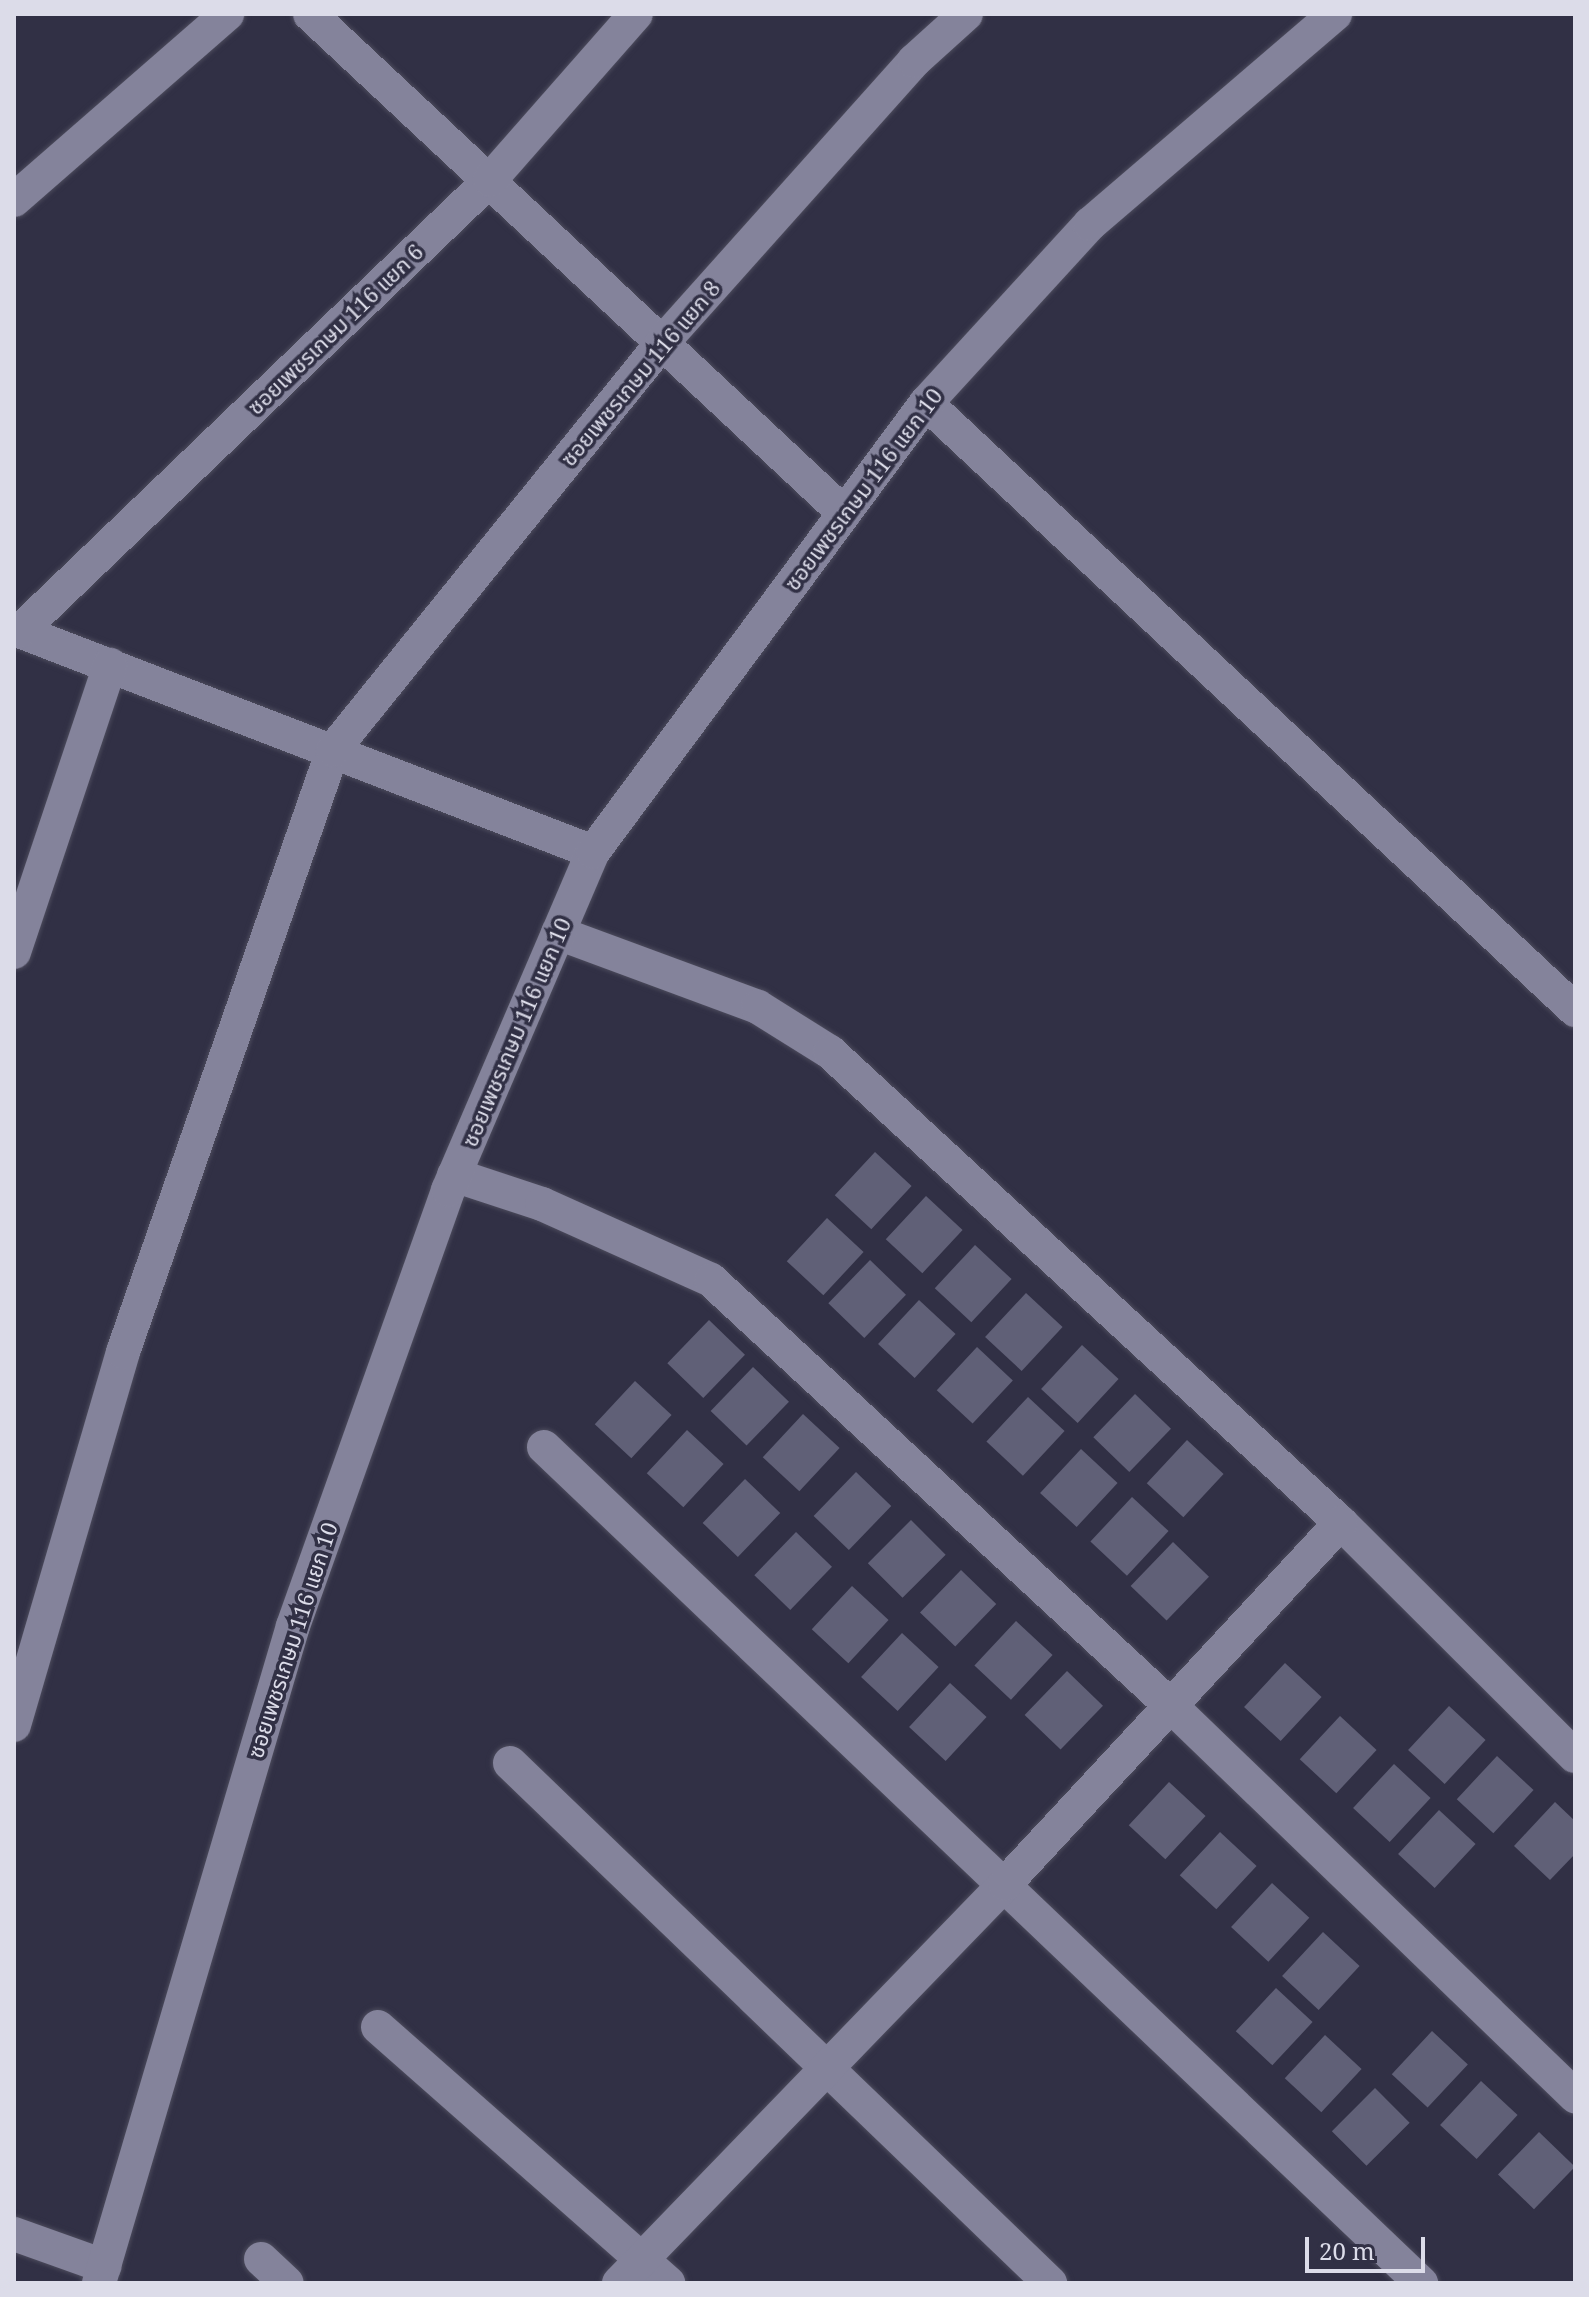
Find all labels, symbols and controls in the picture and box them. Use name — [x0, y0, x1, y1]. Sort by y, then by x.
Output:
street label: ซอยเพชรเกษม 116 แยก 6 — [242, 238, 428, 420]
street label: ซอยเพชรเกษม 116 แยก 8 — [555, 275, 725, 471]
street label: ซอยเพชรเกษม 116 แยก 10 — [778, 383, 948, 595]
street label: ซอยเพชรเกษม 116 แยก 10 — [456, 914, 576, 1150]
street label: ซอยเพชรเกษม 116 แยก 10 — [241, 1519, 343, 1761]
scale bar — [1309, 2221, 1429, 2271]
text: 20 m — [1319, 2234, 1375, 2267]

